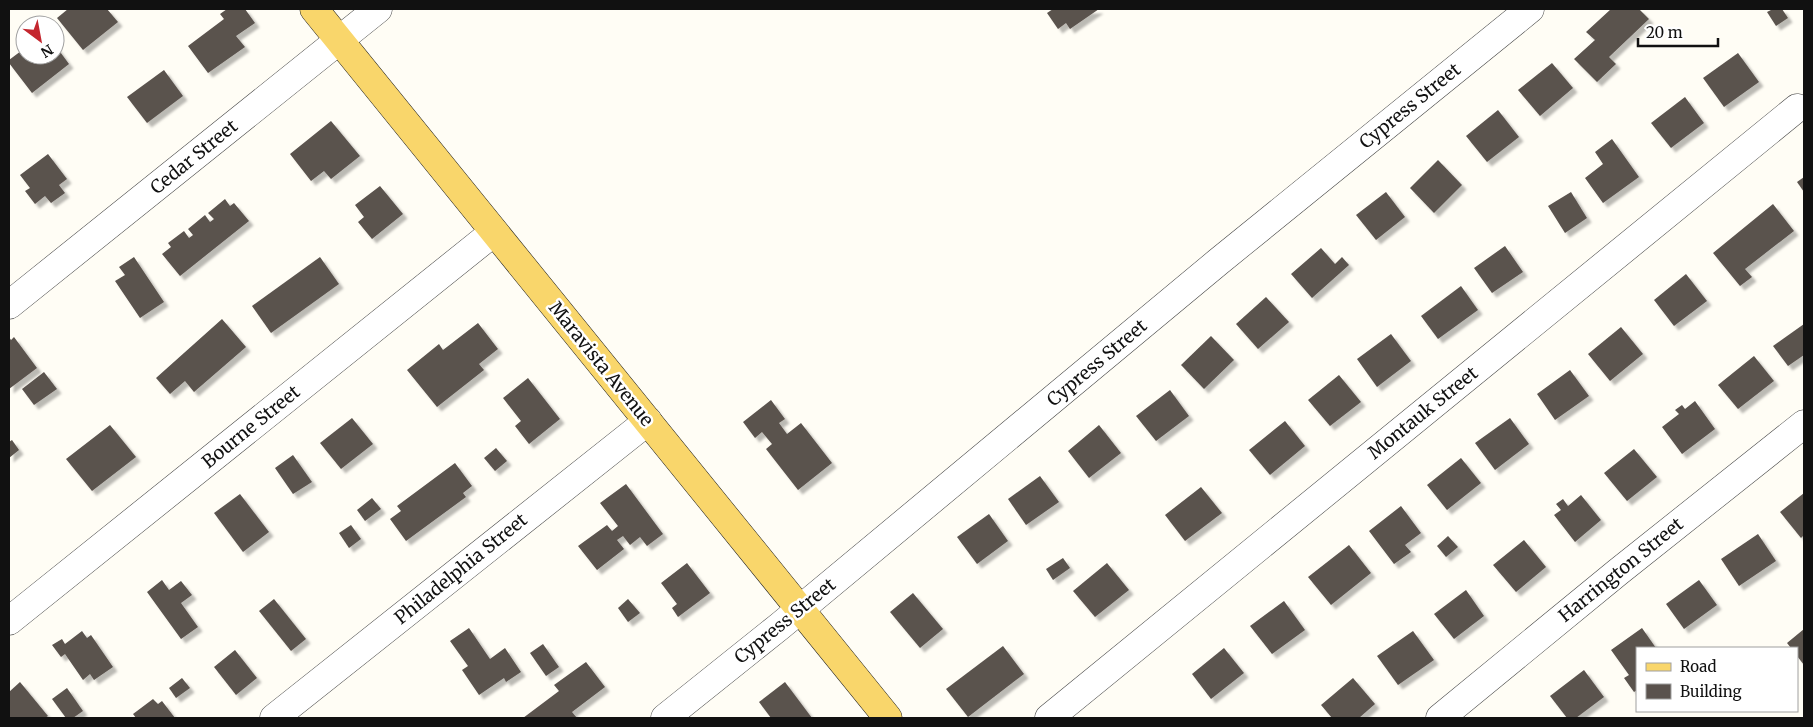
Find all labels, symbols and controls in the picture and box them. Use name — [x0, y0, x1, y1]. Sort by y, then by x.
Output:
north arrow — [15, 15, 65, 65]
scale bar — [1638, 15, 1718, 47]
text: 20 m — [1646, 23, 1683, 42]
text: N — [37, 40, 56, 62]
street label: Cypress Street — [1354, 58, 1465, 153]
street label: Cedar Street — [145, 114, 242, 199]
street label: Maravista Avenue — [544, 297, 659, 431]
street label: Cypress Street — [1042, 314, 1151, 411]
street label: Montauk Street — [1363, 361, 1482, 464]
street label: Bourne Street — [197, 380, 304, 473]
street label: Philadelphia Street — [390, 508, 532, 629]
street label: Harrington Street — [1554, 512, 1688, 627]
street label: Cypress Street — [729, 573, 840, 668]
legend — [1636, 647, 1798, 712]
text: Road — [1680, 657, 1716, 676]
text: Building — [1680, 682, 1742, 701]

